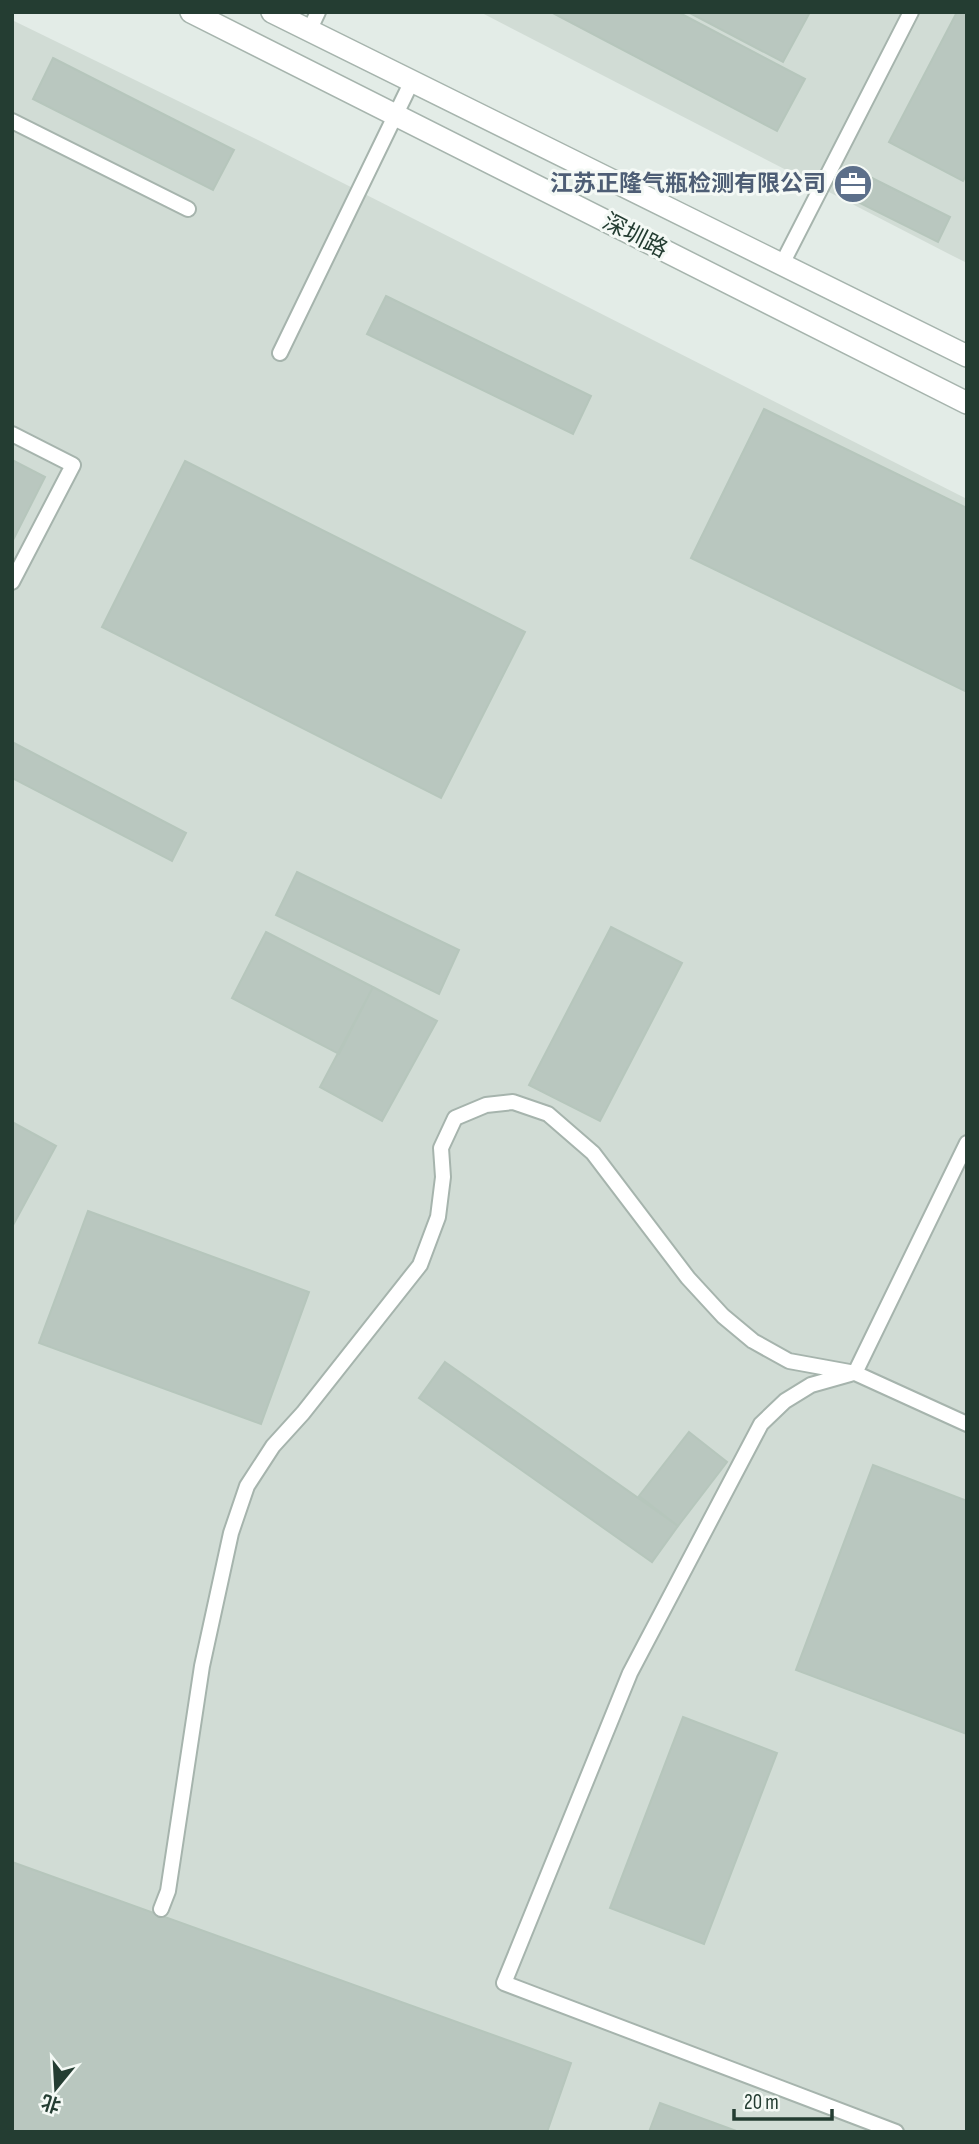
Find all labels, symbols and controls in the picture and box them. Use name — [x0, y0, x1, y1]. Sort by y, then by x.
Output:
office icon: 江苏正隆气瓶检测有限公司 — [832, 163, 874, 205]
place label: 江苏正隆气瓶检测有限公司 — [550, 170, 826, 198]
street label: 深圳路 — [598, 208, 672, 264]
north arrow — [21, 2053, 91, 2123]
scale bar — [734, 2078, 832, 2122]
text: 北 — [39, 2089, 64, 2117]
text: 20 m — [744, 2090, 779, 2115]

